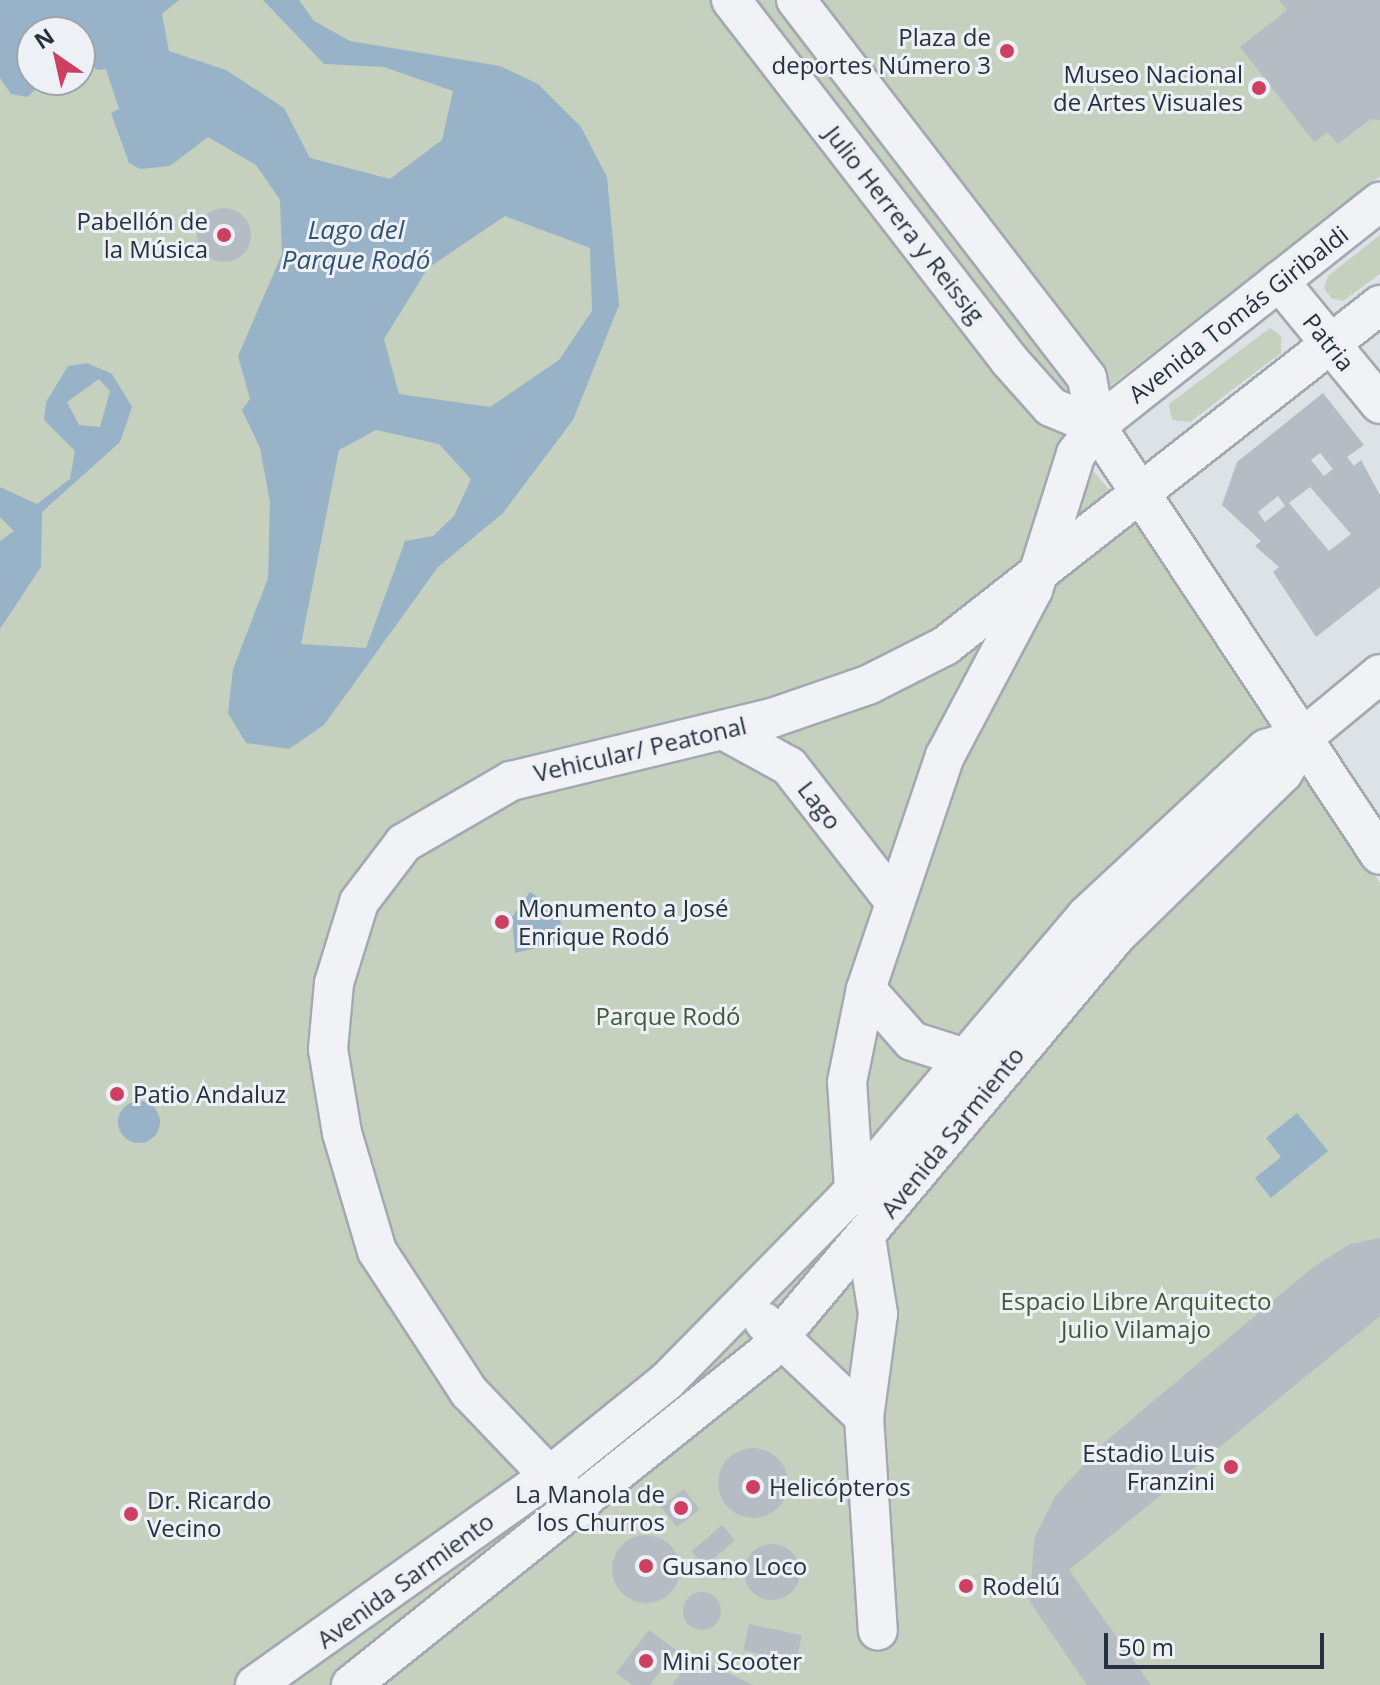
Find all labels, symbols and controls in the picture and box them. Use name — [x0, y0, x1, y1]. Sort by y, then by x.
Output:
north arrow — [16, 16, 96, 96]
text: N — [28, 20, 59, 55]
place label: Plaza de deportes Número 3 — [772, 23, 991, 79]
marker: Plaza de deportes Número 3 — [998, 42, 1016, 60]
place label: Museo Nacional de Artes Visuales — [1053, 60, 1243, 116]
marker: Museo Nacional de Artes Visuales — [1250, 79, 1268, 97]
street label: Julio Herrera y Reissig — [819, 120, 991, 328]
place label: Pabellón de la Música — [76, 207, 208, 263]
water label: Lago del Parque Rodó — [282, 214, 430, 276]
street label: Avenida Tomás Giribaldi — [1122, 219, 1354, 409]
marker: Pabellón de la Música — [215, 226, 233, 244]
street label: Patria — [1297, 307, 1361, 377]
street label: Vehicular/ Peatonal — [531, 711, 749, 787]
street label: Lago — [792, 775, 848, 835]
place label: Monumento a José Enrique Rodó — [518, 894, 728, 950]
marker: Monumento a José Enrique Rodó — [493, 913, 511, 931]
park label: Parque Rodó — [595, 1002, 741, 1030]
street label: Avenida Sarmiento — [874, 1041, 1030, 1223]
place label: Patio Andaluz — [133, 1080, 286, 1108]
marker: Patio Andaluz — [108, 1085, 126, 1103]
park label: Espacio Libre Arquitecto Julio Vilamajo — [1001, 1287, 1271, 1343]
place label: Estadio Luis Franzini — [1082, 1439, 1215, 1495]
marker: Estadio Luis Franzini — [1222, 1458, 1240, 1476]
place label: Helicópteros — [769, 1473, 911, 1501]
marker: Helicópteros — [744, 1478, 762, 1496]
place label: La Manola de los Churros — [515, 1480, 665, 1536]
place label: Dr. Ricardo Vecino — [147, 1486, 271, 1542]
marker: La Manola de los Churros — [672, 1499, 690, 1517]
marker: Dr. Ricardo Vecino — [122, 1505, 140, 1523]
street label: Avenida Sarmiento — [311, 1506, 499, 1654]
place label: Gusano Loco — [662, 1552, 807, 1580]
marker: Gusano Loco — [637, 1557, 655, 1575]
place label: Rodelú — [982, 1572, 1060, 1600]
marker: Rodelú — [957, 1577, 975, 1595]
scale bar — [1108, 1617, 1328, 1667]
text: 50 m — [1118, 1630, 1174, 1663]
place label: Mini Scooter — [662, 1647, 802, 1675]
marker: Mini Scooter — [637, 1652, 655, 1670]

